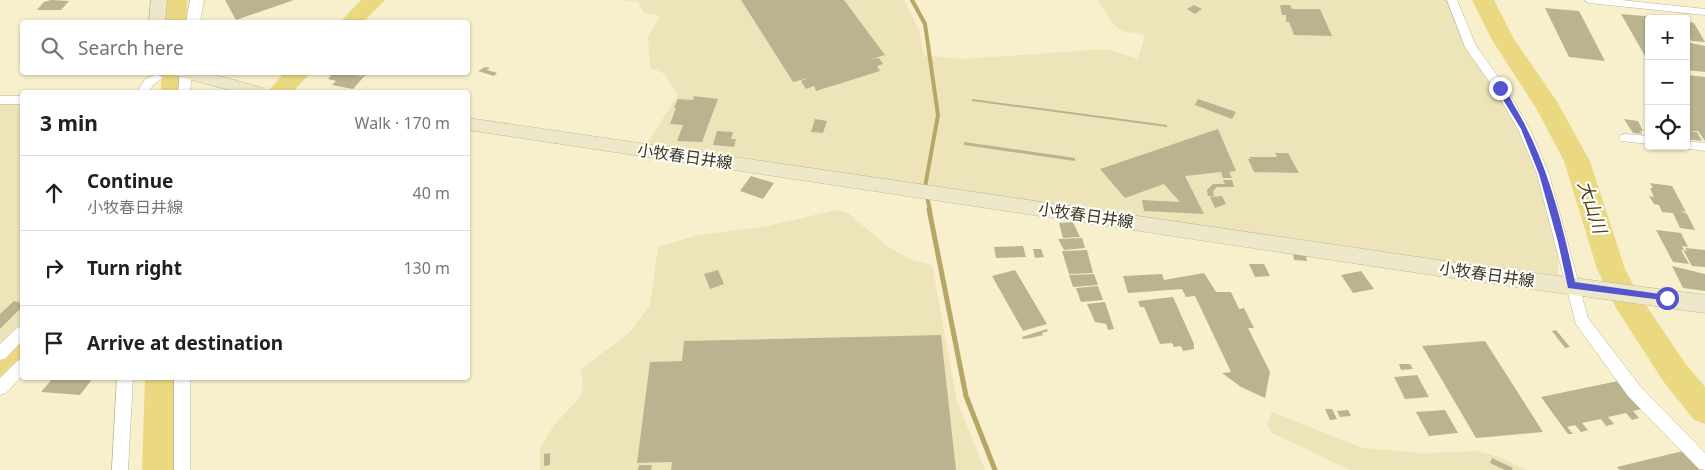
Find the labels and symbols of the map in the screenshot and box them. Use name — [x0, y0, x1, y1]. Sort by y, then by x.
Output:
route end — [1489, 77, 1512, 100]
street label: 小牧春日井線 — [636, 138, 734, 174]
water label: 大山川 — [1573, 177, 1613, 238]
street label: 小牧春日井線 — [1037, 197, 1135, 233]
street label: 小牧春日井線 — [1438, 256, 1536, 292]
route start — [1656, 287, 1679, 310]

